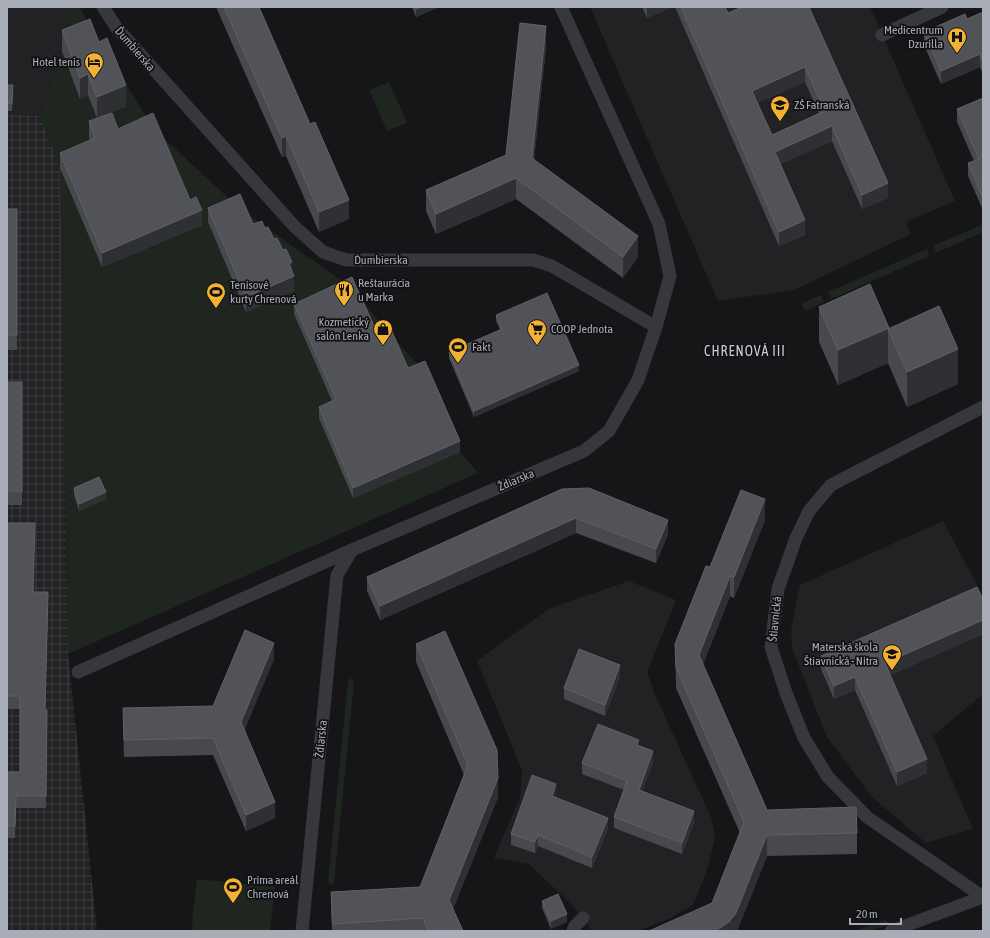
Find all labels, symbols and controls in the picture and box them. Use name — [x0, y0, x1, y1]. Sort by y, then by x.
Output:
place label: Medicentrum Dzurilla — [884, 23, 943, 51]
street label: Ďumbierska — [112, 24, 158, 74]
hospital icon: Medicentrum Dzurilla — [946, 26, 968, 54]
hotel icon: Hotel tenis — [83, 51, 105, 79]
place label: Hotel tenis — [32, 55, 80, 69]
school or university icon: ZŠ Fatranská — [769, 94, 791, 122]
place label: ZŠ Fatranská — [794, 98, 850, 112]
street label: Ďumbierska — [354, 253, 408, 267]
place label: Reštaurácia u Marka — [358, 276, 410, 304]
place label: Tenisové kurty Chrenová — [230, 278, 297, 306]
restaurant icon: Reštaurácia u Marka — [333, 279, 355, 307]
sports icon: Tenisové kurty Chrenová — [205, 281, 227, 309]
place label: Kozmetický salón Lenka — [316, 315, 369, 343]
shop icon: Kozmetický salón Lenka — [372, 318, 394, 346]
supermarket icon: COOP Jednota — [526, 318, 548, 346]
place label: COOP Jednota — [551, 322, 613, 336]
sports icon: Fakt — [447, 336, 469, 364]
place label: Fakt — [472, 340, 491, 354]
district label: CHRENOVÁ III — [704, 343, 786, 359]
street label: Ždiarska — [496, 466, 536, 494]
street label: Štiavnická — [766, 596, 784, 642]
place label: Materská škola Štiavnická - Nitra — [804, 640, 878, 668]
school or university icon: Materská škola Štiavnická - Nitra — [881, 643, 903, 671]
street label: Ždiarska — [312, 719, 330, 759]
place label: Prima areál Chrenová — [247, 873, 299, 901]
sports icon: Prima areál Chrenová — [222, 876, 244, 904]
scale bar — [850, 900, 901, 926]
text: 20 m — [856, 907, 878, 921]

